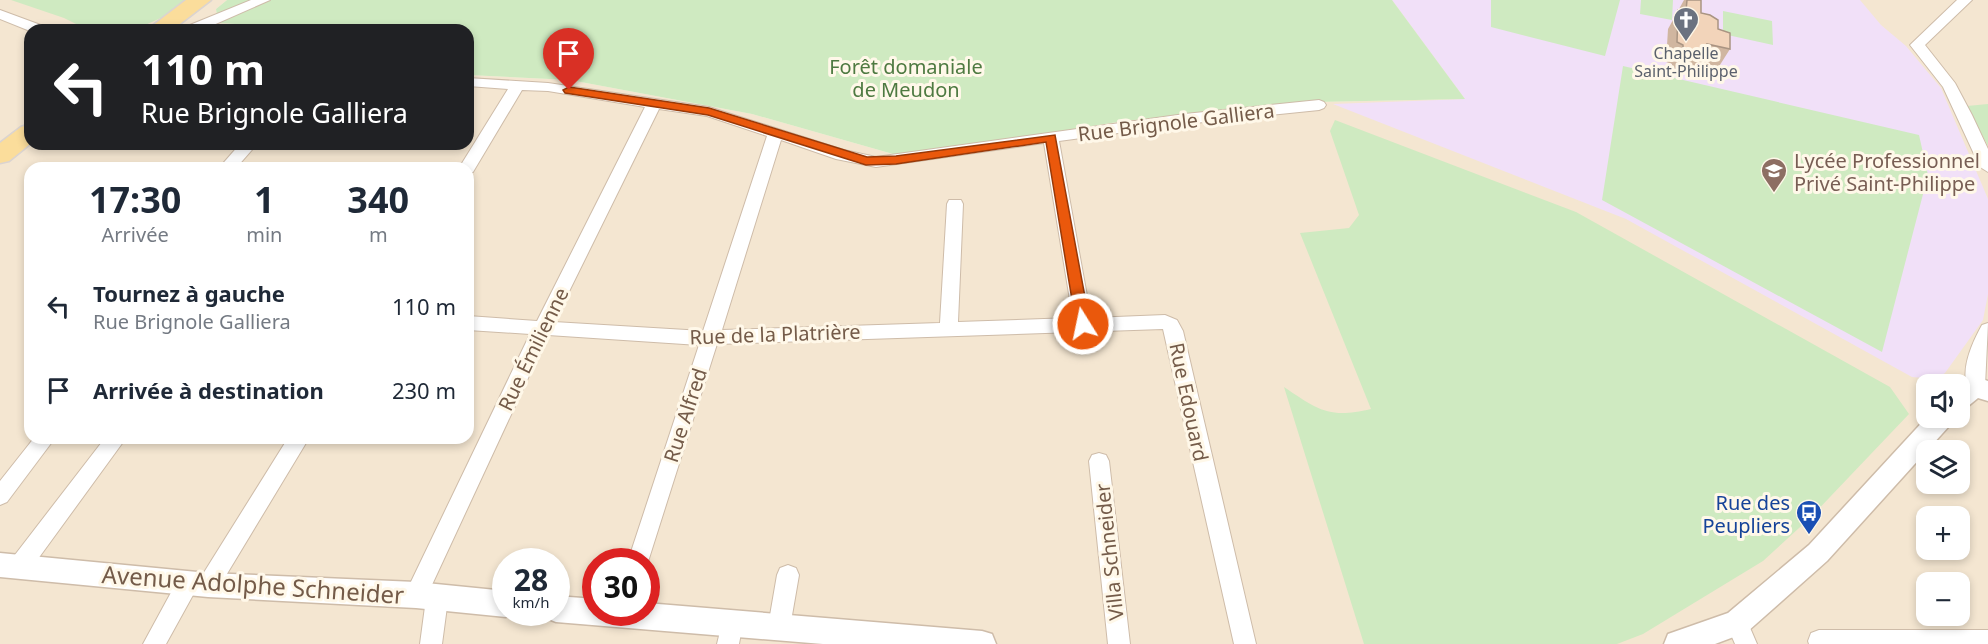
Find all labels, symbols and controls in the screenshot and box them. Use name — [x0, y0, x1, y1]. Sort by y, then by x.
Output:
church icon: Chapelle Saint-Philippe — [1671, 5, 1701, 43]
pin — [543, 28, 594, 90]
icon: arrive — [552, 37, 585, 70]
text: 110 m — [141, 40, 265, 97]
place label: Chapelle Saint-Philippe — [1634, 42, 1738, 82]
icon: left — [42, 48, 120, 126]
park label: Forêt domaniale de Meudon — [829, 53, 983, 103]
text: Rue Brignole Galliera — [141, 94, 408, 131]
street label: Rue Brignole Galliera — [1076, 97, 1276, 147]
place label: Lycée Professionnel Privé Saint-Philippe — [1794, 147, 1980, 197]
school or university icon: Lycée Professionnel Privé Saint-Philippe — [1759, 156, 1789, 194]
text: 17:30 — [89, 175, 181, 224]
text: 1 — [254, 175, 275, 224]
text: 340 — [347, 175, 409, 224]
text: Arrivée — [102, 221, 169, 248]
text: min — [246, 221, 282, 248]
text: m — [369, 221, 388, 248]
text: Tournez à gauche — [93, 278, 285, 308]
street label: Rue Émilienne — [492, 283, 574, 415]
icon: left — [42, 290, 75, 323]
text: 110 m — [392, 291, 456, 321]
position arrow — [1051, 292, 1115, 356]
text: Rue Brignole Galliera — [93, 308, 291, 335]
street label: Rue de la Platrière — [689, 318, 861, 350]
street label: Rue Edouard — [1163, 340, 1215, 464]
street label: Rue Alfred — [657, 364, 713, 466]
icon: arrive — [42, 374, 75, 407]
map controls — [1916, 374, 1970, 626]
button: sound — [1916, 374, 1970, 428]
text: Arrivée à destination — [93, 375, 324, 405]
text: 230 m — [392, 375, 456, 405]
button: layers — [1916, 440, 1970, 494]
street label: Villa Schneider — [1088, 482, 1130, 622]
place label: Rue des Peupliers — [1703, 489, 1790, 539]
bus stop icon: Rue des Peupliers — [1794, 498, 1824, 536]
button: + — [1916, 506, 1970, 560]
speed limit sign: 30 — [582, 548, 660, 626]
street label: Avenue Adolphe Schneider — [101, 557, 405, 611]
text: 28 — [514, 559, 548, 600]
button: − — [1916, 572, 1970, 626]
text: km/h — [513, 592, 549, 612]

